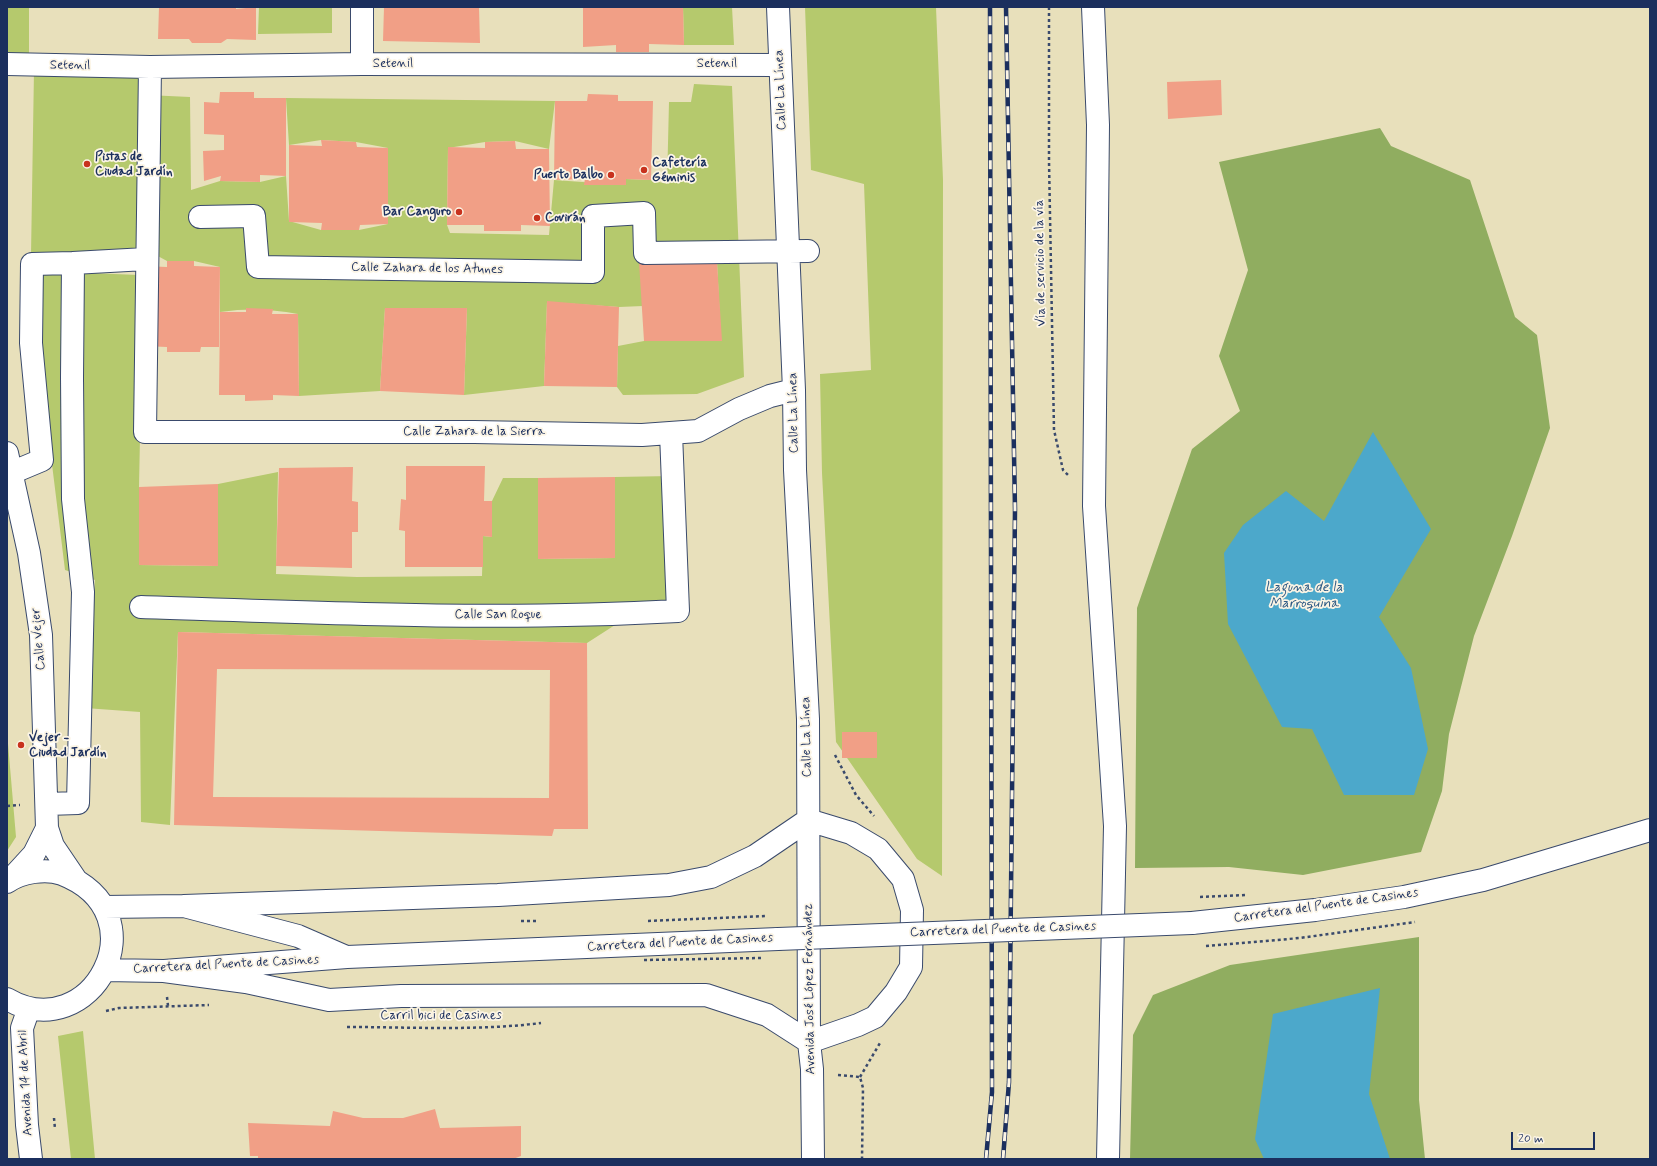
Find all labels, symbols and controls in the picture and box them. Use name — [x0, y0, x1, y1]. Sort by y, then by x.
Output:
street label: Calle La Línea — [772, 49, 790, 131]
street label: Setenil — [373, 56, 413, 72]
street label: Setenil — [697, 56, 737, 72]
street label: Setenil — [50, 58, 90, 74]
place label: Pistas de Ciudad Jardín — [95, 149, 173, 180]
place label: Cafetería Géminis — [652, 155, 707, 186]
marker: Pistas de Ciudad Jardín — [82, 159, 92, 169]
marker: Cafetería Géminis — [639, 165, 649, 175]
place label: Puerto Balbo — [534, 167, 603, 183]
marker: Puerto Balbo — [606, 170, 616, 180]
street label: Vía de servicio de la vía — [1032, 199, 1050, 327]
place label: Bar Canguro — [383, 204, 451, 220]
marker: Bar Canguro — [454, 207, 464, 217]
place label: Covirán — [545, 210, 586, 226]
marker: Covirán — [532, 213, 542, 223]
street label: Calle Zahara de los Atunes — [351, 260, 503, 278]
street label: Calle La Línea — [785, 373, 803, 453]
street label: Calle Zahara de la Sierra — [403, 424, 545, 440]
water label: Laguna de la Marroquina — [1265, 580, 1343, 612]
street label: Calle Vejer — [29, 607, 49, 671]
street label: Calle San Roque — [454, 607, 542, 623]
street label: Calle La Línea — [798, 697, 816, 777]
place label: Vejer - Ciudad Jardín — [29, 730, 107, 761]
marker: Vejer - Ciudad Jardín — [16, 740, 26, 750]
street label: Carretera del Puente de Casines — [1233, 885, 1419, 927]
street label: Avenida José López Fernández — [801, 903, 819, 1075]
street label: Carretera del Puente de Casines — [910, 919, 1096, 941]
street label: Carretera del Puente de Casines — [587, 930, 773, 956]
street label: Carretera del Puente de Casines — [133, 952, 319, 978]
street label: Carril bici de Casines — [380, 1008, 502, 1024]
street label: Avenida 14 de Abril — [15, 1030, 37, 1136]
scale bar — [1513, 1124, 1597, 1150]
text: 20 m — [1518, 1131, 1544, 1147]

